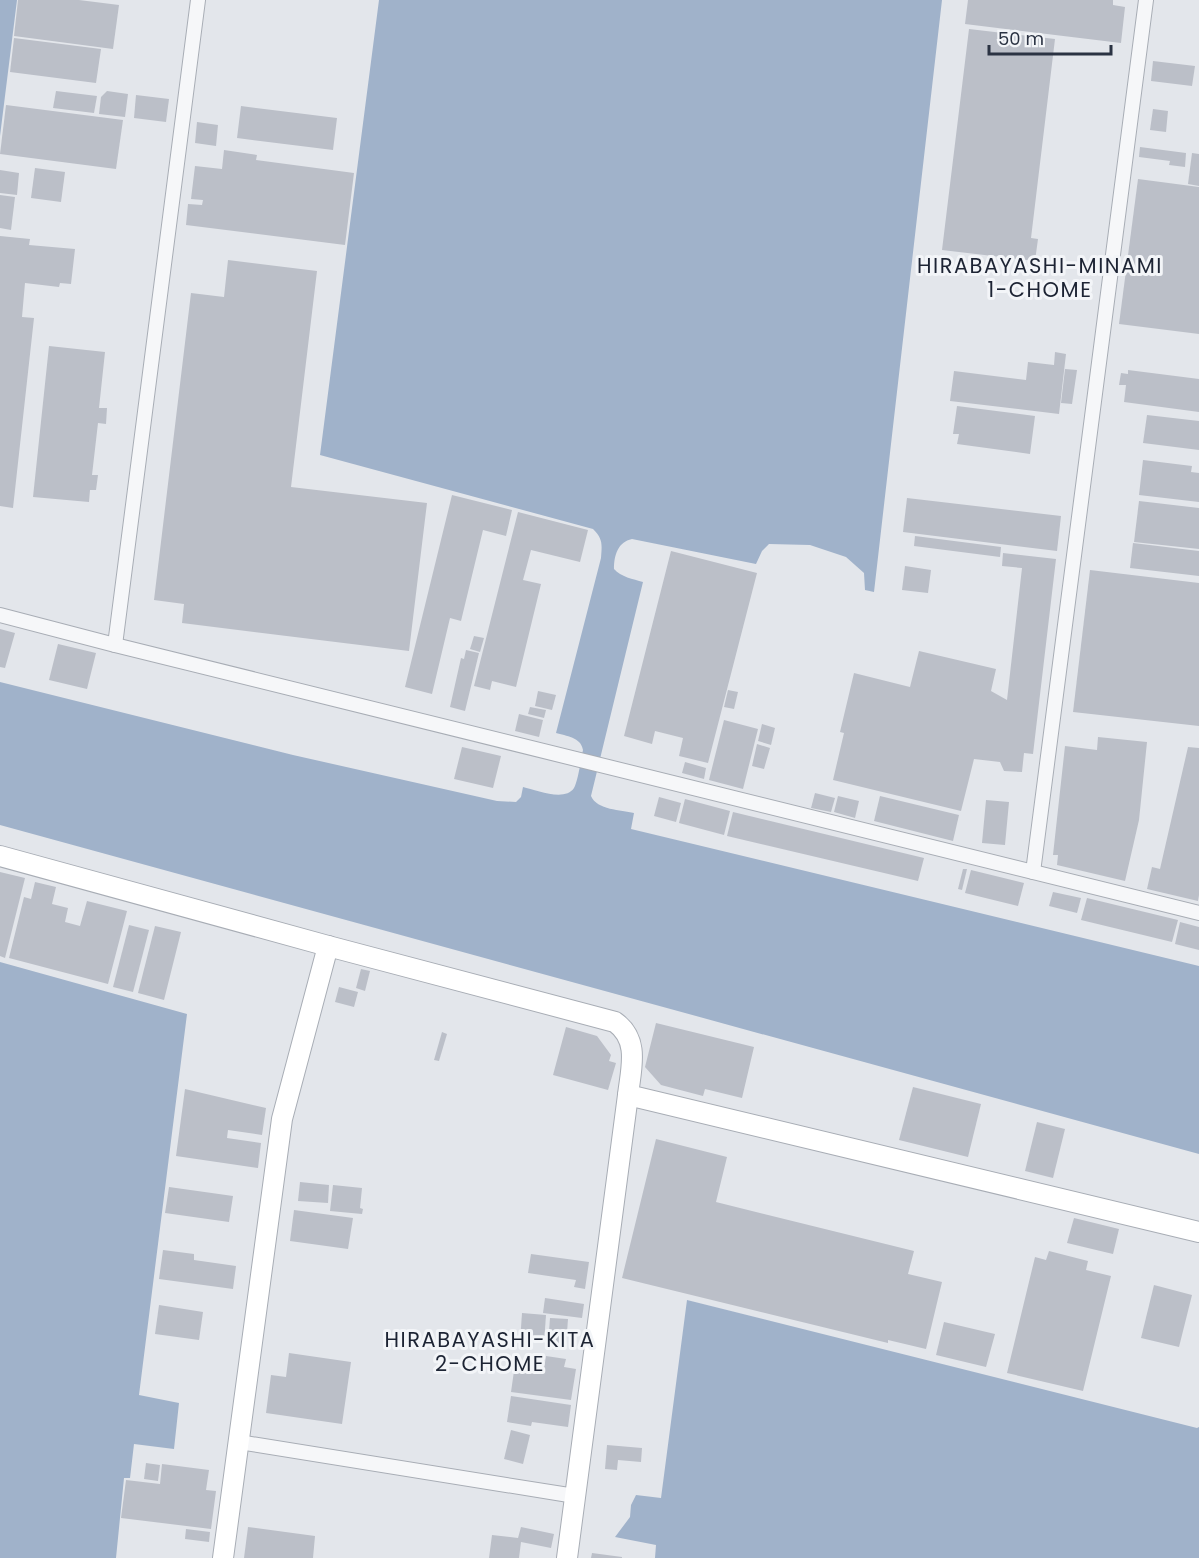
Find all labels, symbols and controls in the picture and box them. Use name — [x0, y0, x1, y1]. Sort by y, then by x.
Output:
scale bar — [989, 18, 1110, 56]
text: 50 m — [998, 26, 1044, 51]
district label: HIRABAYASHI-MINAMI 1-CHOME — [917, 251, 1163, 304]
district label: HIRABAYASHI-KITA 2-CHOME — [385, 1325, 595, 1378]

